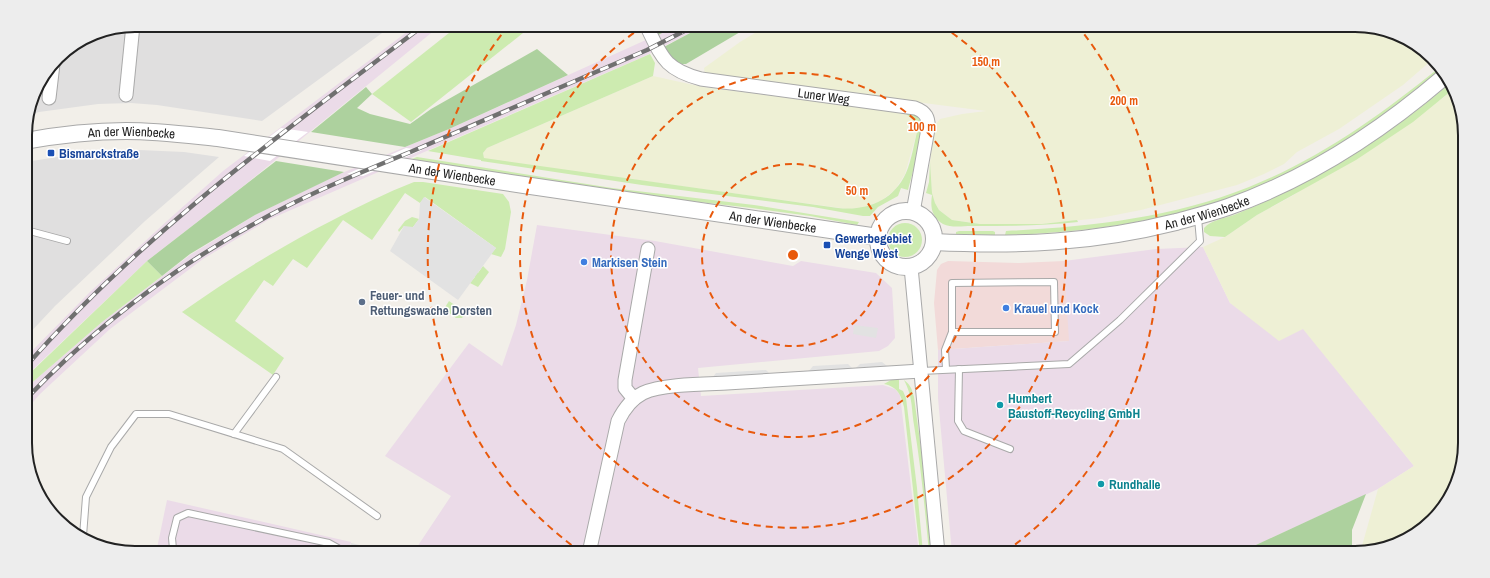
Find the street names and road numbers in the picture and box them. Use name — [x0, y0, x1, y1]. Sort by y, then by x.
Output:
street label: Luner Weg — [797, 84, 851, 108]
street label: An der Wienbecke — [86, 123, 176, 143]
street label: An der Wienbecke — [407, 159, 497, 190]
street label: An der Wienbecke — [1162, 192, 1252, 234]
street label: An der Wienbecke — [727, 207, 817, 237]

